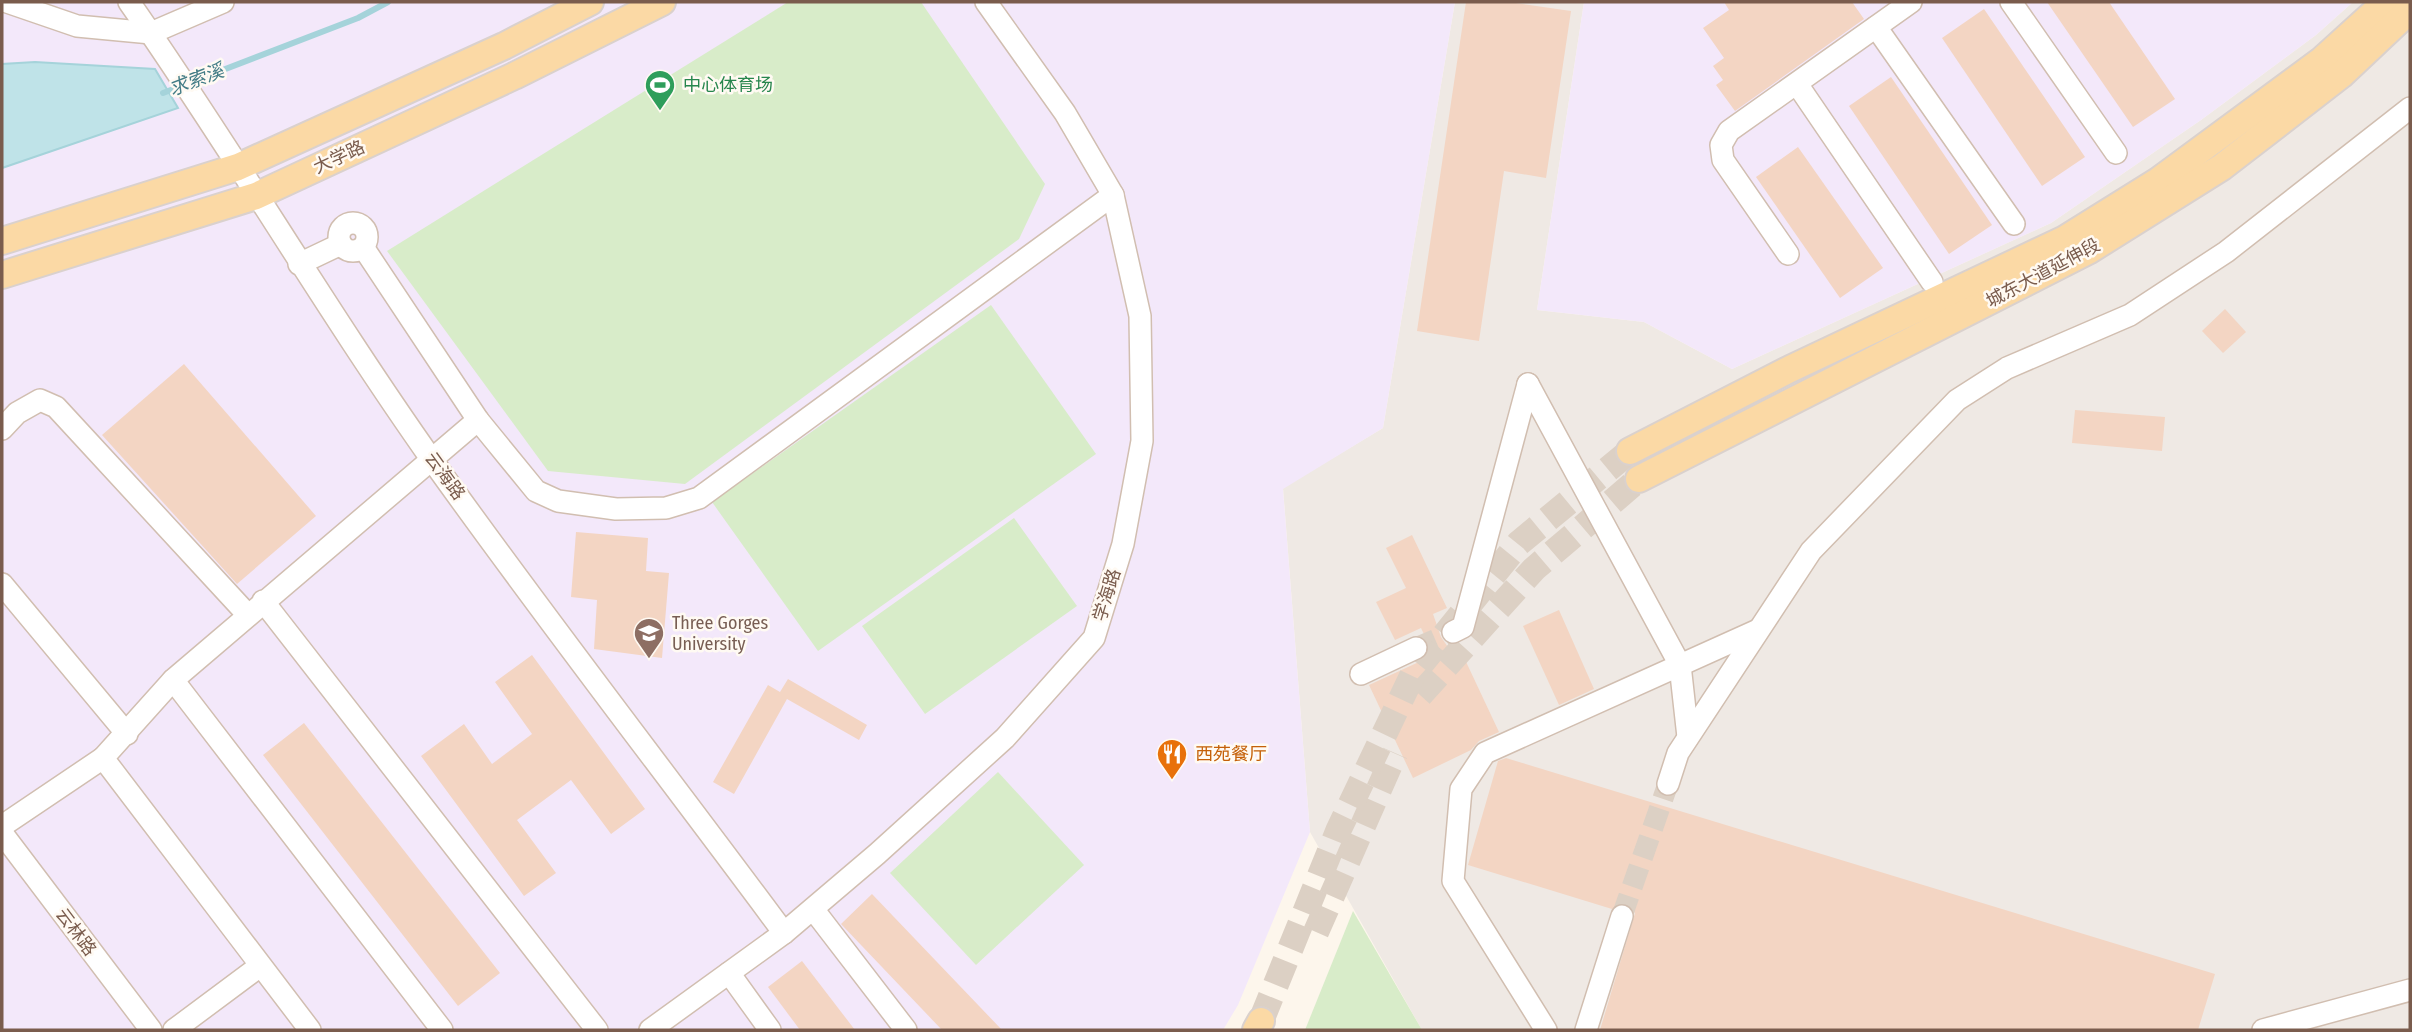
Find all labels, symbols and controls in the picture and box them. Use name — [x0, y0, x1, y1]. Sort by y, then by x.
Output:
water label: 求索溪 — [165, 58, 229, 100]
sports icon: 中心体育场 — [643, 68, 677, 112]
place label: 中心体育场 — [683, 74, 773, 96]
street label: 大学路 — [310, 136, 368, 178]
street label: 城东大道延伸段 — [1982, 234, 2104, 312]
street label: 云海路 — [420, 448, 470, 504]
street label: 学海路 — [1089, 566, 1125, 624]
place label: Three Gorges University — [672, 612, 768, 655]
school or university icon: Three Gorges University — [632, 616, 666, 660]
restaurant icon: 西苑餐厅 — [1155, 737, 1189, 781]
place label: 西苑餐厅 — [1195, 743, 1267, 765]
street label: 云林路 — [51, 904, 101, 960]

